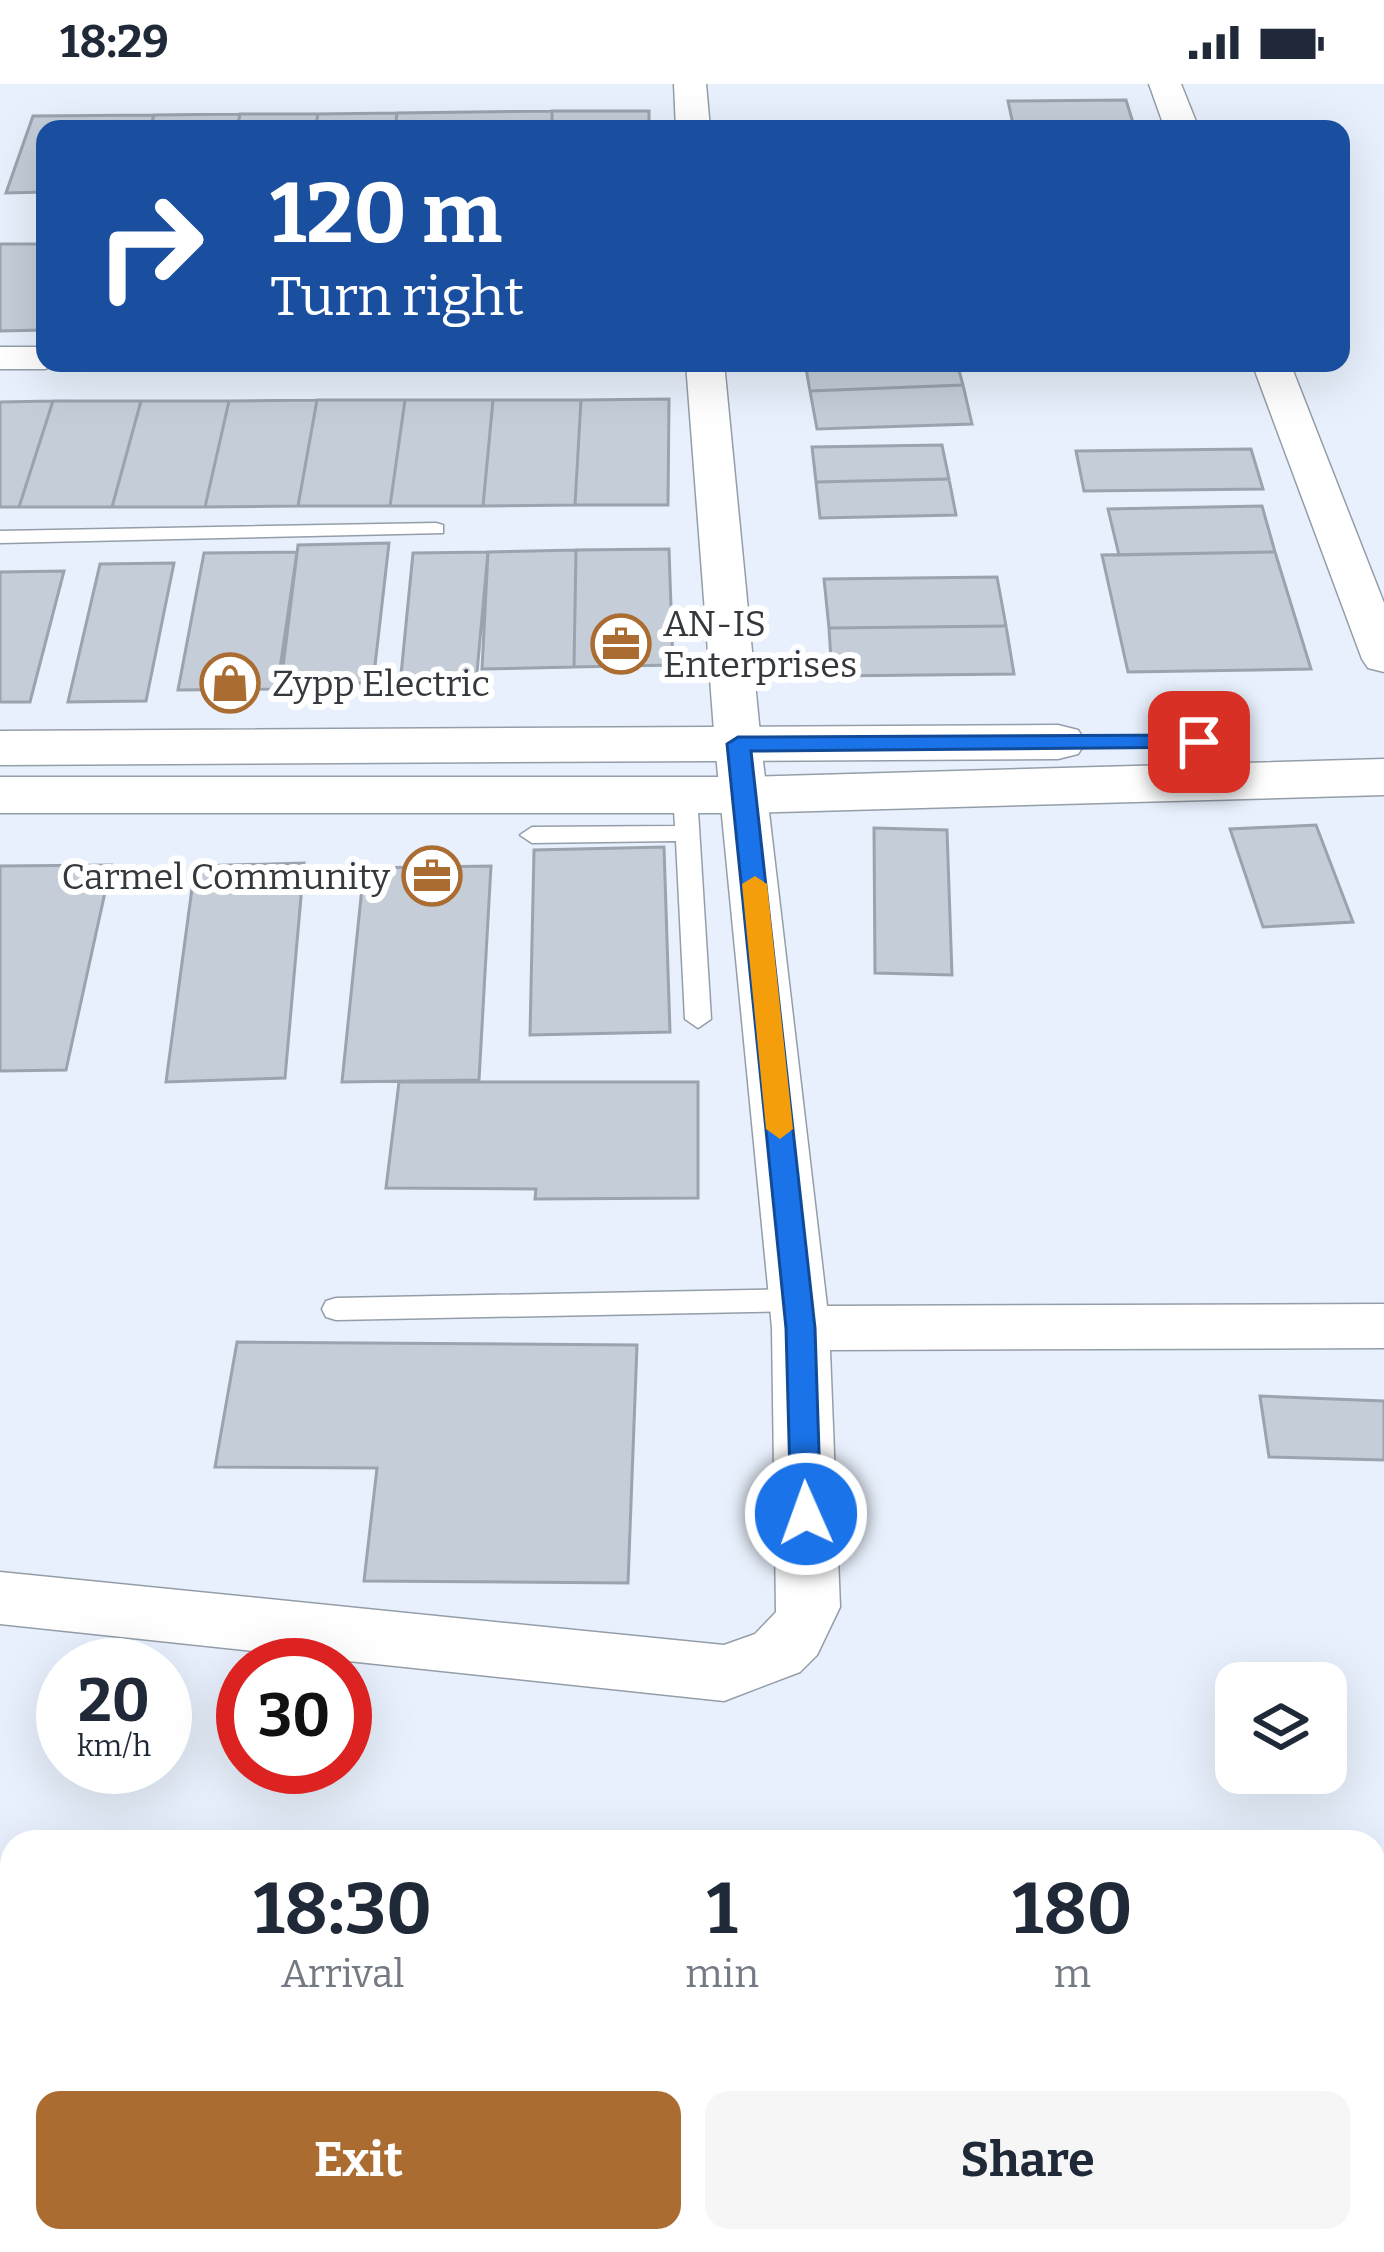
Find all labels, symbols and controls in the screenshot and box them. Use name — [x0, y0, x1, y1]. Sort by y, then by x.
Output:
text: 18:29 — [60, 15, 169, 69]
text: 120 m — [270, 163, 502, 264]
icon: right — [72, 168, 228, 324]
text: Turn right — [270, 265, 524, 329]
place label: AN-IS Enterprises — [663, 602, 857, 687]
office icon: AN-IS Enterprises — [590, 613, 652, 675]
shop icon: Zypp Electric — [199, 652, 261, 714]
place label: Zypp Electric — [272, 662, 490, 706]
pin — [1148, 691, 1250, 793]
icon: arrive — [1166, 709, 1232, 775]
office icon: Carmel Community — [401, 845, 463, 907]
place label: Carmel Community — [62, 855, 391, 899]
position arrow — [743, 1451, 869, 1577]
speed limit sign: 30 — [216, 1638, 372, 1794]
map controls — [1215, 1662, 1347, 1794]
button: layers — [1215, 1662, 1347, 1794]
text: 20 — [78, 1665, 150, 1737]
text: km/h — [77, 1728, 151, 1764]
text: 18:30 — [253, 1866, 432, 1952]
text: 1 — [707, 1866, 738, 1952]
text: 180 — [1012, 1866, 1133, 1952]
text: Arrival — [281, 1951, 404, 1997]
text: min — [685, 1951, 759, 1997]
text: m — [1054, 1951, 1091, 1997]
button: Exit — [36, 2091, 681, 2229]
button: Share — [705, 2091, 1350, 2229]

